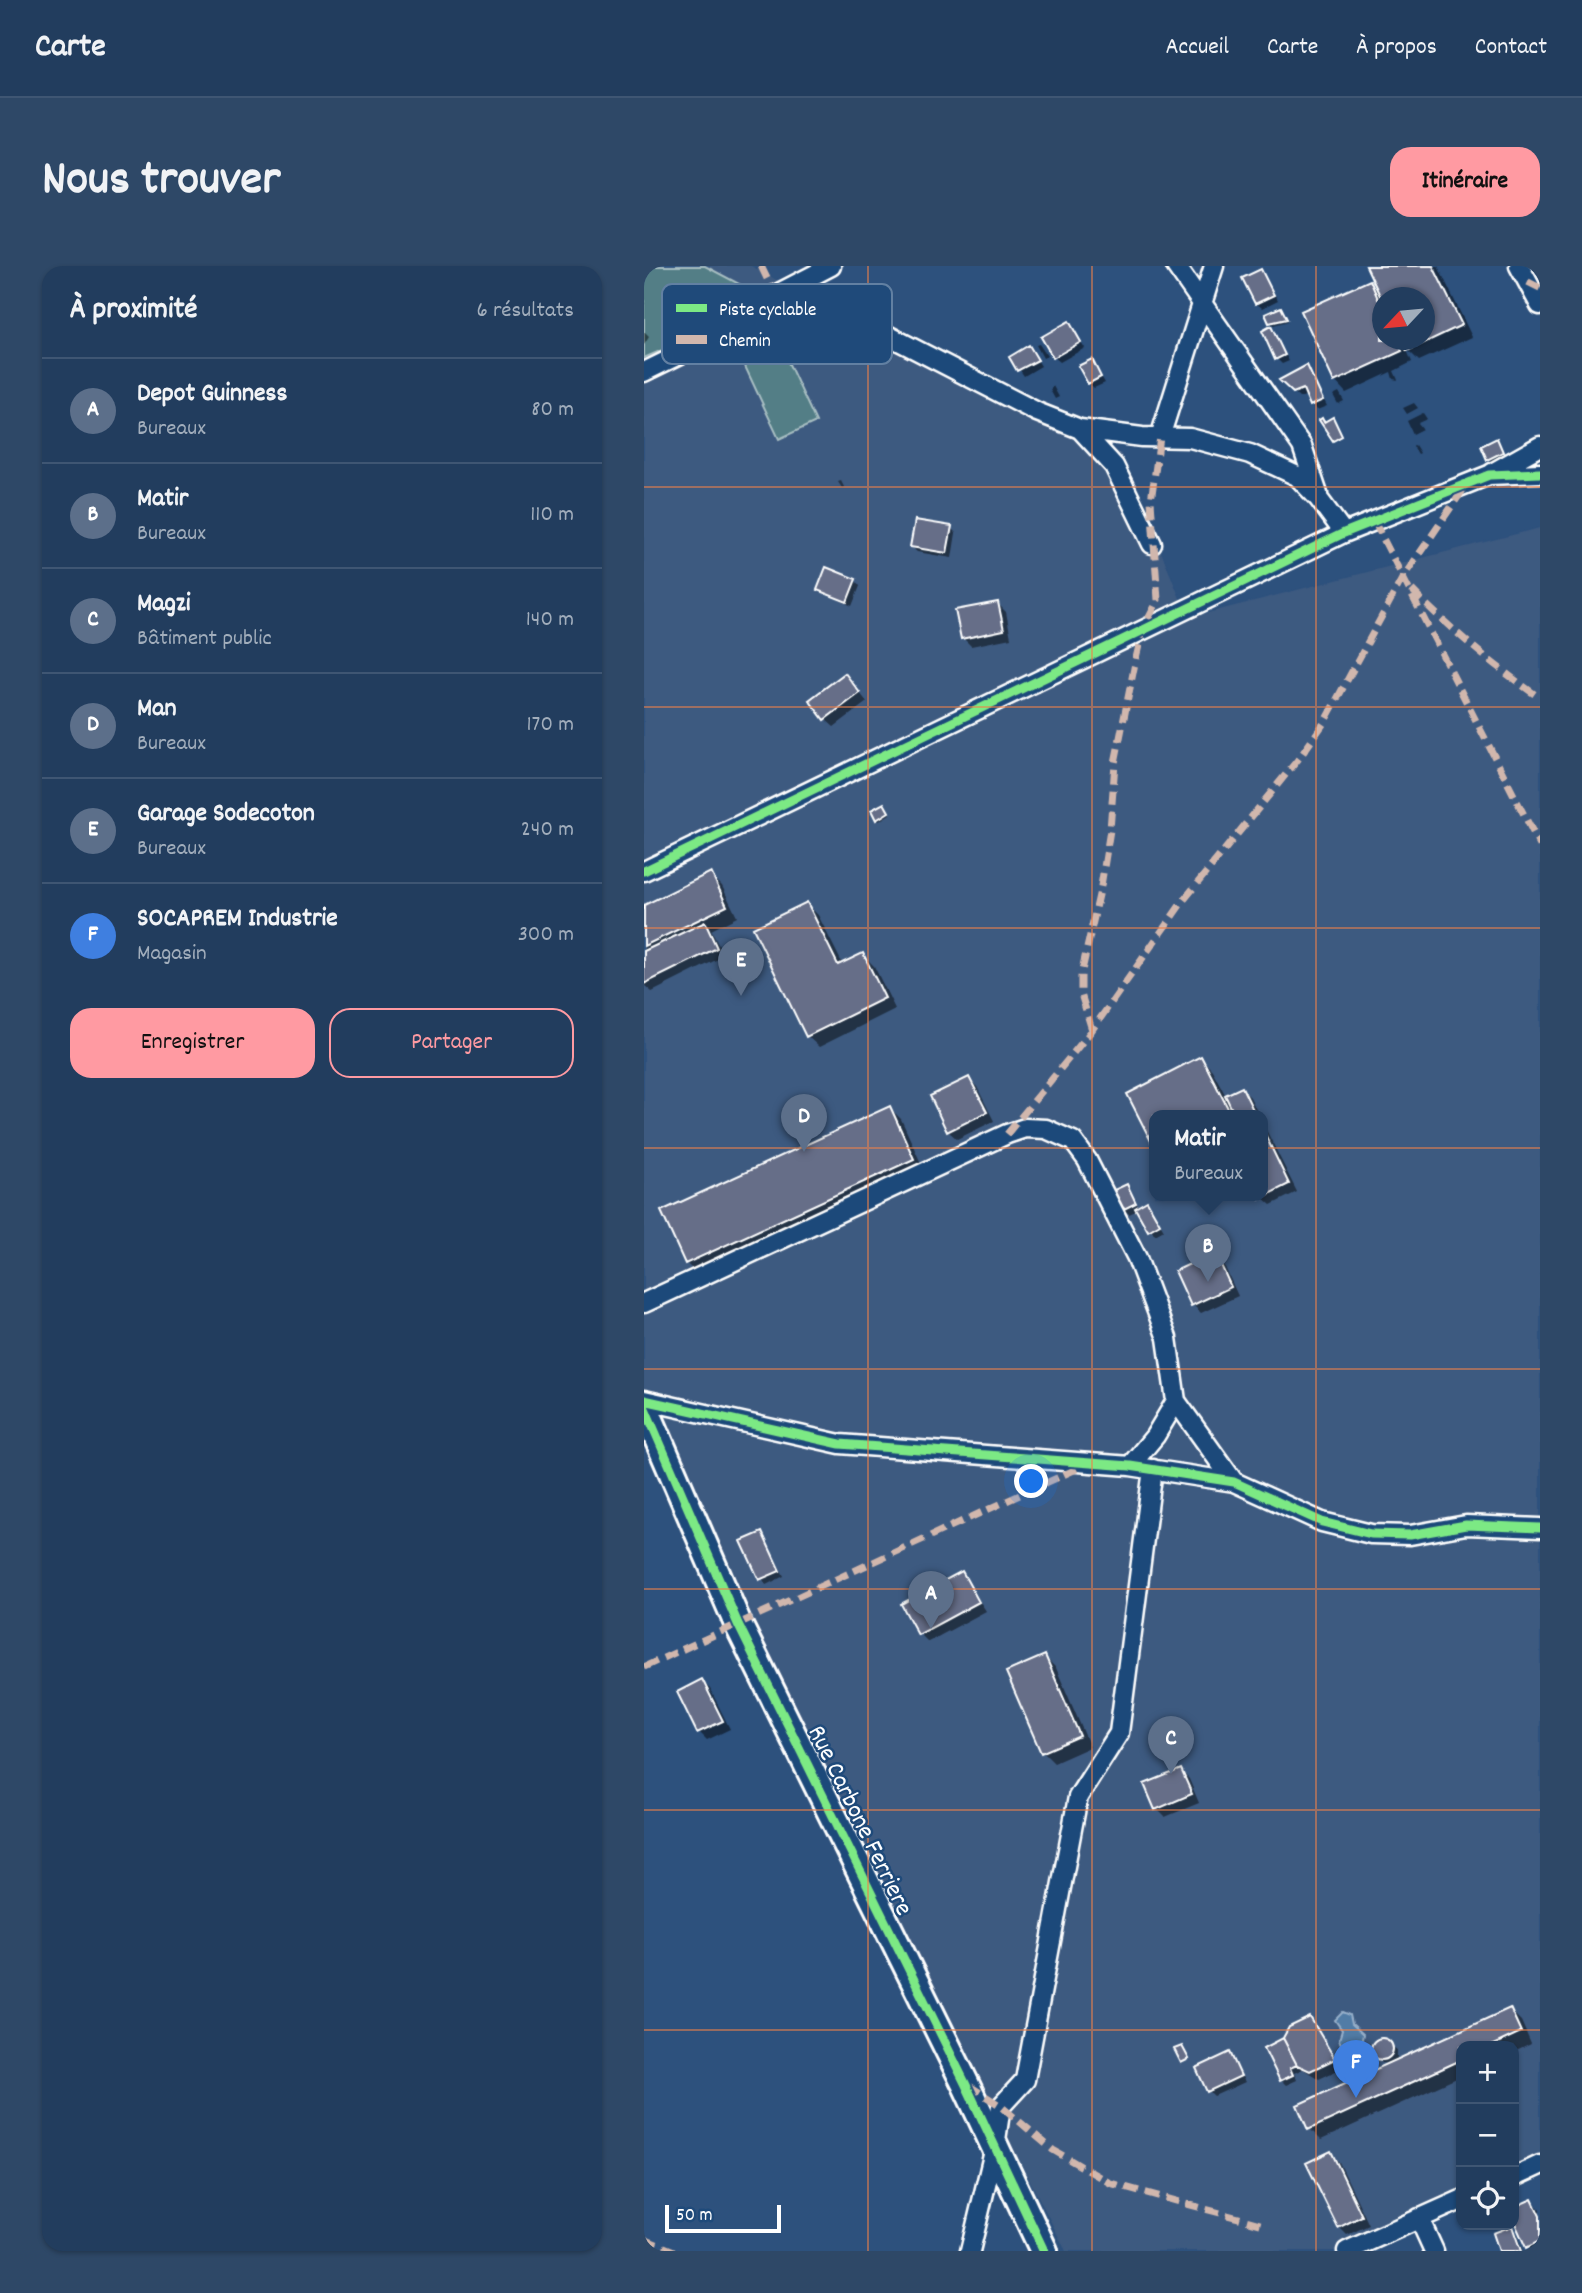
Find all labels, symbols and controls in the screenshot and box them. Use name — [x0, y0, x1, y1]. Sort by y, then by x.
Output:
text: Carte — [35, 25, 106, 72]
text: Accueil — [1165, 31, 1229, 65]
text: Carte — [1267, 31, 1318, 65]
text: À propos — [1356, 31, 1437, 65]
text: Contact — [1475, 31, 1547, 65]
text: Nous trouver — [42, 147, 280, 217]
button: Itinéraire — [1390, 147, 1540, 217]
legend — [662, 284, 892, 364]
north arrow — [1372, 287, 1435, 350]
text: À proximité — [70, 290, 197, 333]
text: 6 résultats — [477, 295, 574, 328]
text: Piste cyclable — [719, 298, 816, 325]
text: Chemin — [719, 329, 771, 356]
text: Depot Guinness — [137, 376, 287, 413]
text: A — [87, 394, 99, 427]
text: 80 m — [531, 394, 574, 427]
text: Bureaux — [137, 413, 206, 446]
text: Matir — [137, 481, 188, 518]
text: B — [88, 499, 98, 532]
text: 110 m — [530, 499, 574, 532]
text: Bureaux — [137, 518, 206, 551]
text: Magzi — [137, 586, 190, 623]
text: C — [87, 604, 99, 637]
text: 140 m — [526, 604, 574, 637]
text: Bâtiment public — [137, 623, 272, 656]
text: Man — [137, 691, 176, 728]
text: D — [87, 709, 99, 742]
text: 170 m — [527, 709, 574, 742]
text: Bureaux — [137, 728, 206, 761]
text: Garage Sodecoton — [137, 796, 315, 833]
text: E — [88, 814, 98, 847]
text: 240 m — [521, 814, 574, 847]
text: Bureaux — [137, 833, 206, 866]
text: SOCAPREM Industrie — [137, 901, 338, 938]
text: F — [88, 919, 98, 952]
text: 300 m — [518, 919, 574, 952]
text: Magasin — [137, 938, 207, 971]
pin: E — [718, 938, 764, 996]
button: Enregistrer — [70, 1008, 315, 1078]
button: Partager — [329, 1008, 574, 1078]
pin: D — [781, 1094, 827, 1152]
popup — [1149, 1110, 1268, 1201]
text: Matir — [1174, 1121, 1226, 1158]
text: Bureaux — [1174, 1158, 1243, 1191]
pin: B — [1185, 1224, 1231, 1282]
your location — [1014, 1464, 1048, 1498]
pin: A — [908, 1571, 954, 1629]
pin: C — [1148, 1716, 1194, 1774]
street label: Rue Carbone Ferriere — [797, 1720, 921, 1922]
pin: F — [1333, 2040, 1379, 2098]
map controls — [1456, 2041, 1519, 2230]
button: + — [1456, 2041, 1519, 2104]
button: − — [1456, 2104, 1519, 2167]
button: locate — [1456, 2167, 1519, 2230]
scale bar — [665, 2202, 780, 2234]
text: 50 m — [676, 2203, 713, 2230]

